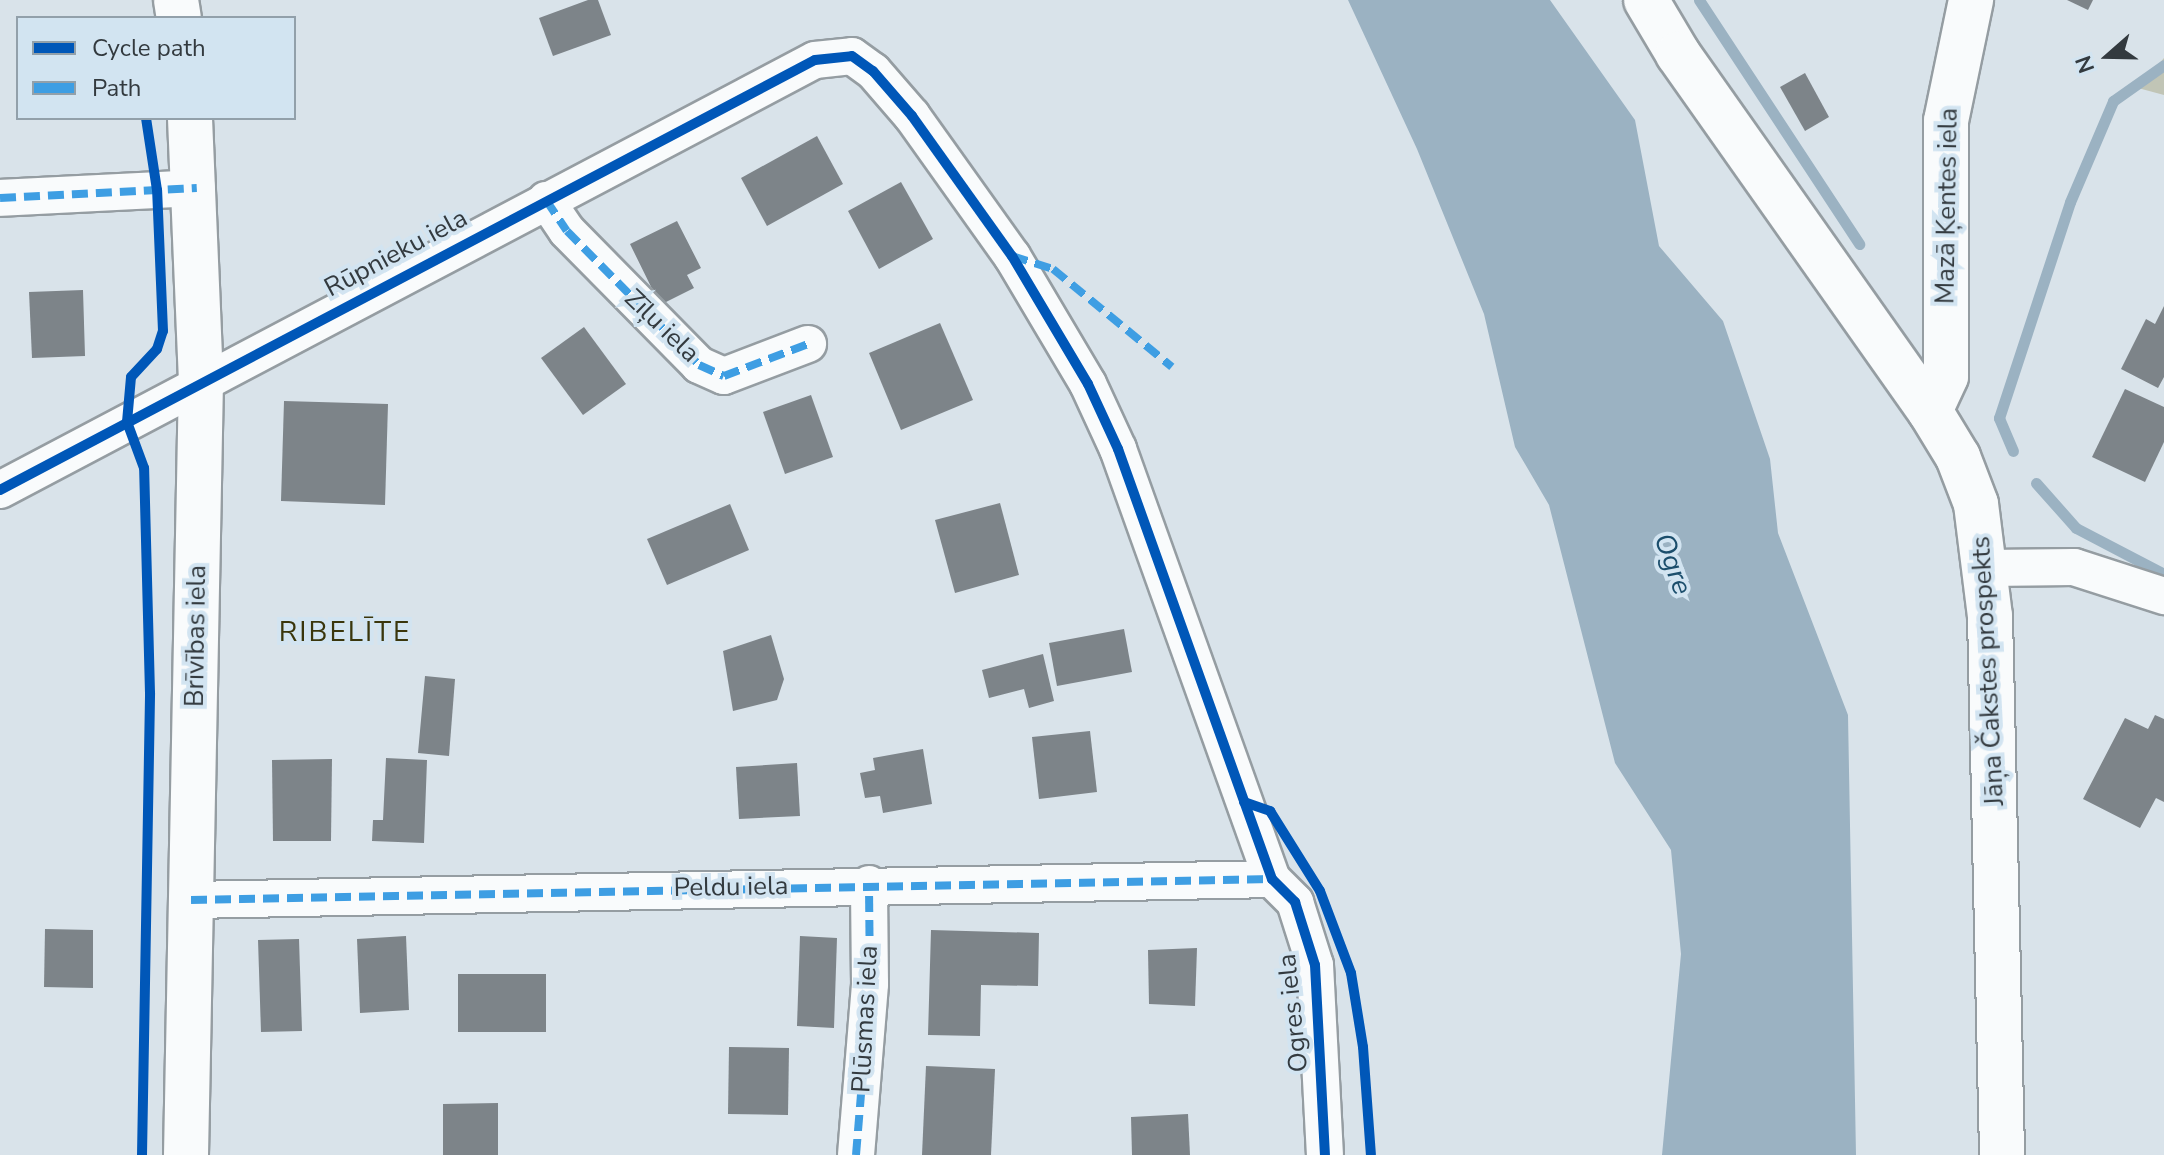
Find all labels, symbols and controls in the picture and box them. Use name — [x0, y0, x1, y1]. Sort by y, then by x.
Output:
legend — [16, 16, 296, 120]
north arrow — [2068, 16, 2148, 96]
text: Cycle path — [92, 32, 206, 64]
text: N — [2069, 51, 2102, 77]
text: Path — [92, 72, 141, 104]
street label: Mazā Ķentes iela — [1930, 108, 1964, 304]
street label: Rūpnieku iela — [319, 202, 473, 304]
street label: Zīļu iela — [618, 283, 706, 369]
water label: Ogre — [1647, 529, 1699, 599]
street label: Jāņa Čakstes prospekts — [1965, 535, 2011, 807]
street label: Brīvības iela — [179, 565, 213, 707]
district label: RIBELĪTE — [279, 615, 411, 649]
street label: Peldu iela — [673, 870, 789, 904]
street label: Plūsmas iela — [846, 944, 884, 1094]
street label: Ogres iela — [1271, 952, 1315, 1074]

